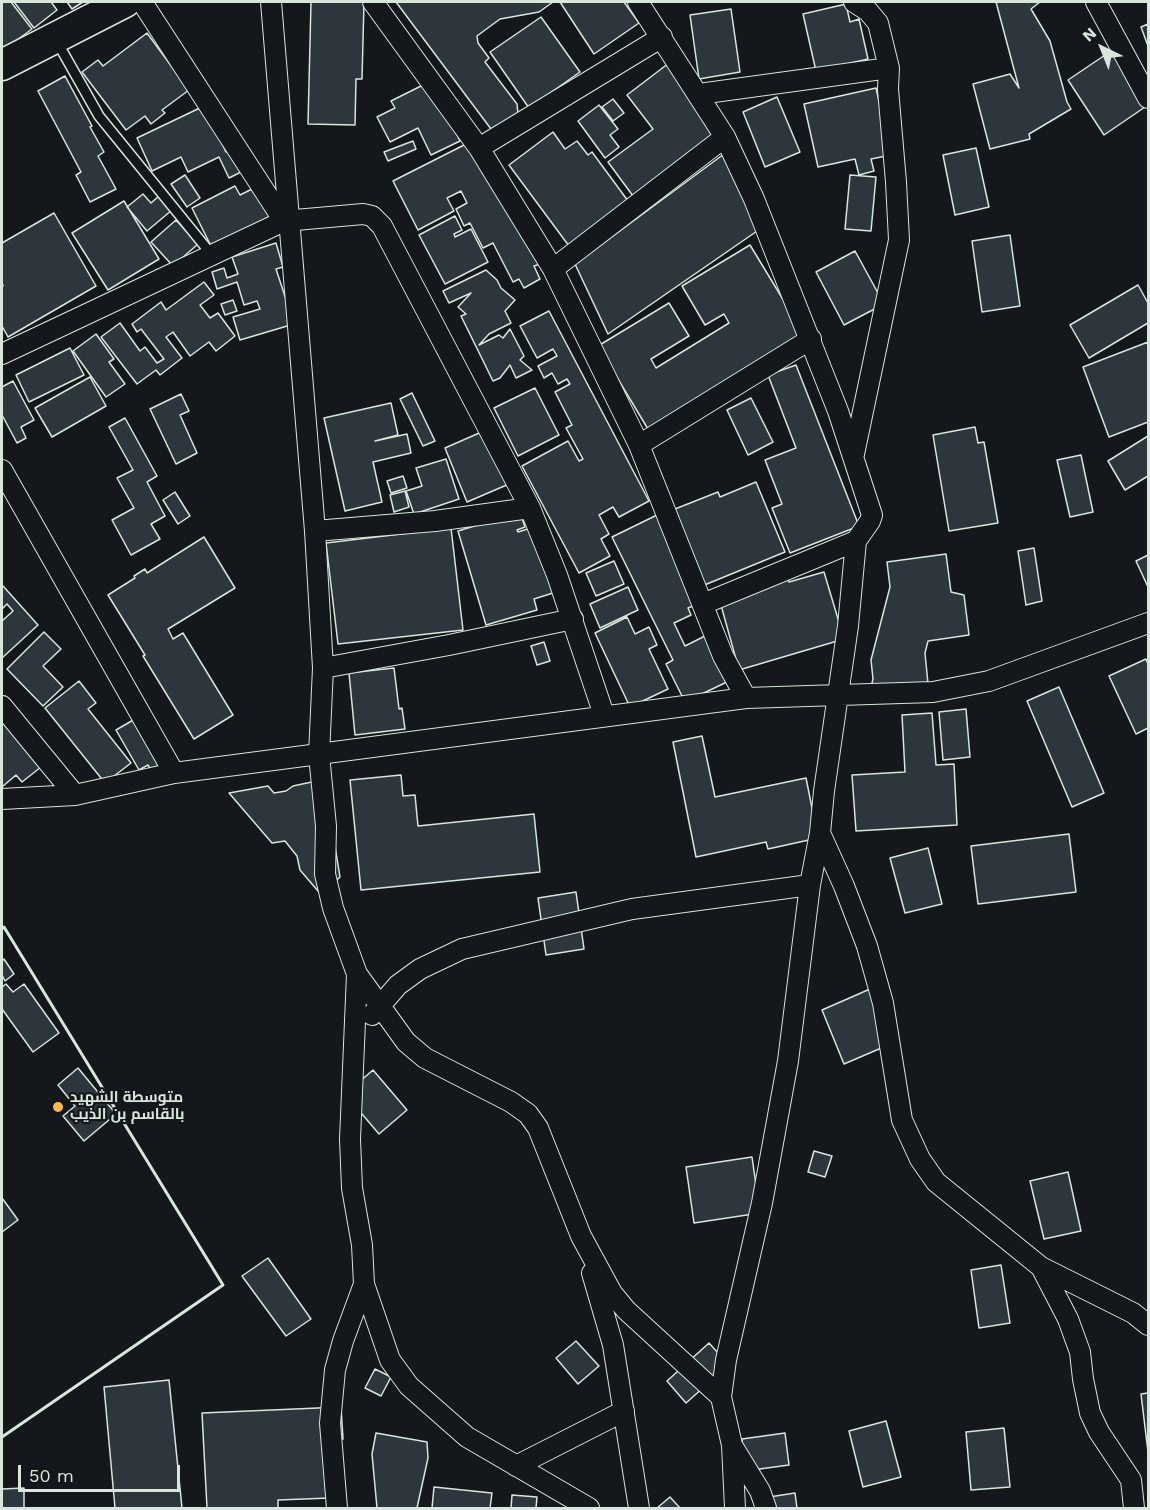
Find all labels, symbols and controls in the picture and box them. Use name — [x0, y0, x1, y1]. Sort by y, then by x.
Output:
north arrow — [1072, 18, 1132, 78]
text: N — [1079, 23, 1100, 45]
place label: متوسطة الشهيد بالقاسم بن الذيب — [70, 1089, 184, 1124]
marker: متوسطة الشهيد بالقاسم بن الذيب — [51, 1100, 65, 1114]
scale bar — [21, 1453, 183, 1491]
text: 50 m — [29, 1465, 74, 1486]

